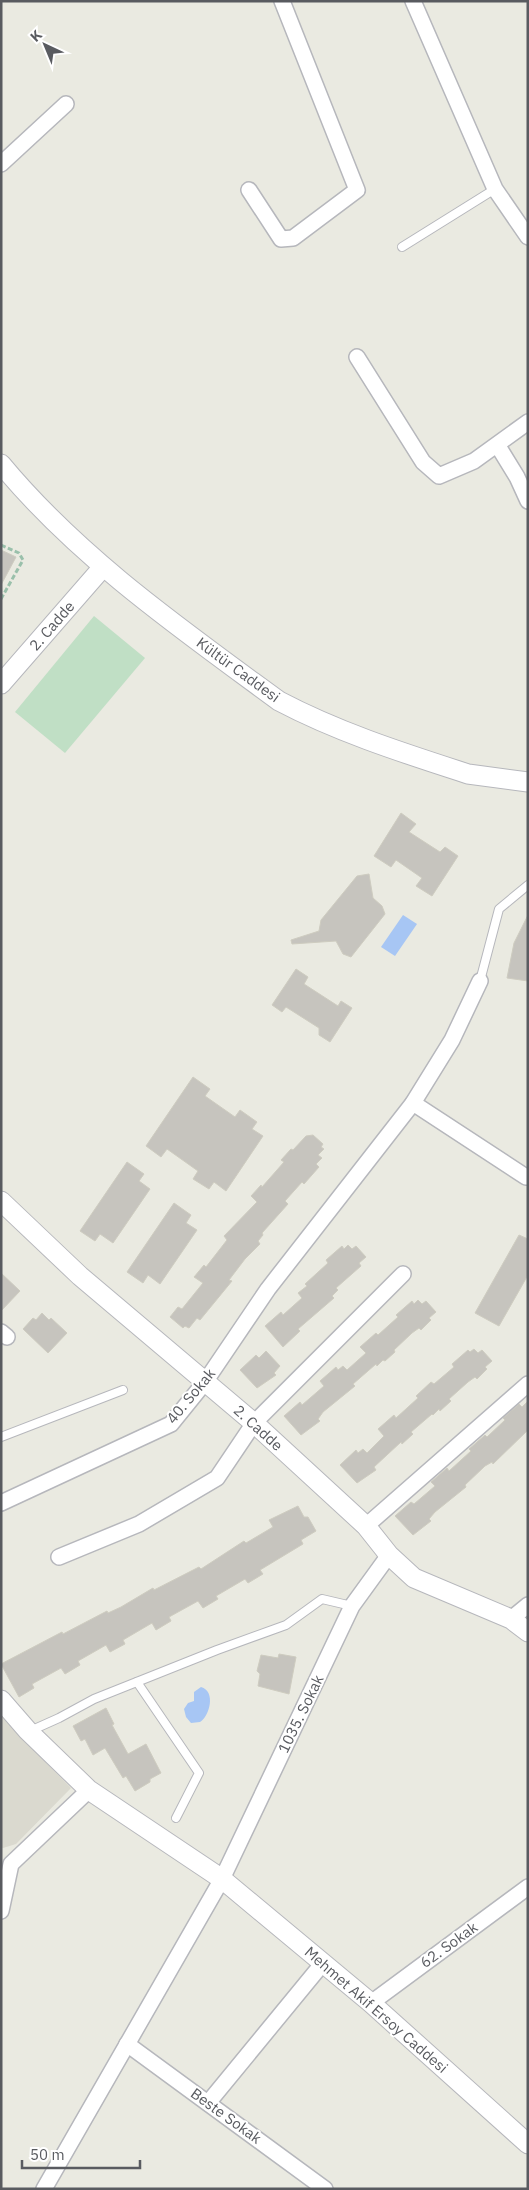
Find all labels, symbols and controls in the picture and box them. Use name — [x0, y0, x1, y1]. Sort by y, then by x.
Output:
north arrow — [20, 20, 70, 70]
text: K — [26, 26, 46, 46]
street label: 2. Cadde — [25, 597, 78, 654]
street label: Kültür Caddesi — [193, 633, 284, 706]
street label: 40. Sokak — [162, 1364, 219, 1427]
street label: 2. Cadde — [230, 1401, 287, 1455]
street label: 1035. Sokak — [273, 1672, 328, 1756]
street label: 62. Sokak — [416, 1917, 481, 1972]
street label: Mehmet Akif Ersoy Caddesi — [301, 1942, 452, 2077]
street label: Beste Sokak — [187, 2083, 266, 2148]
scale bar — [22, 2138, 140, 2170]
text: 50 m — [30, 2145, 65, 2164]

